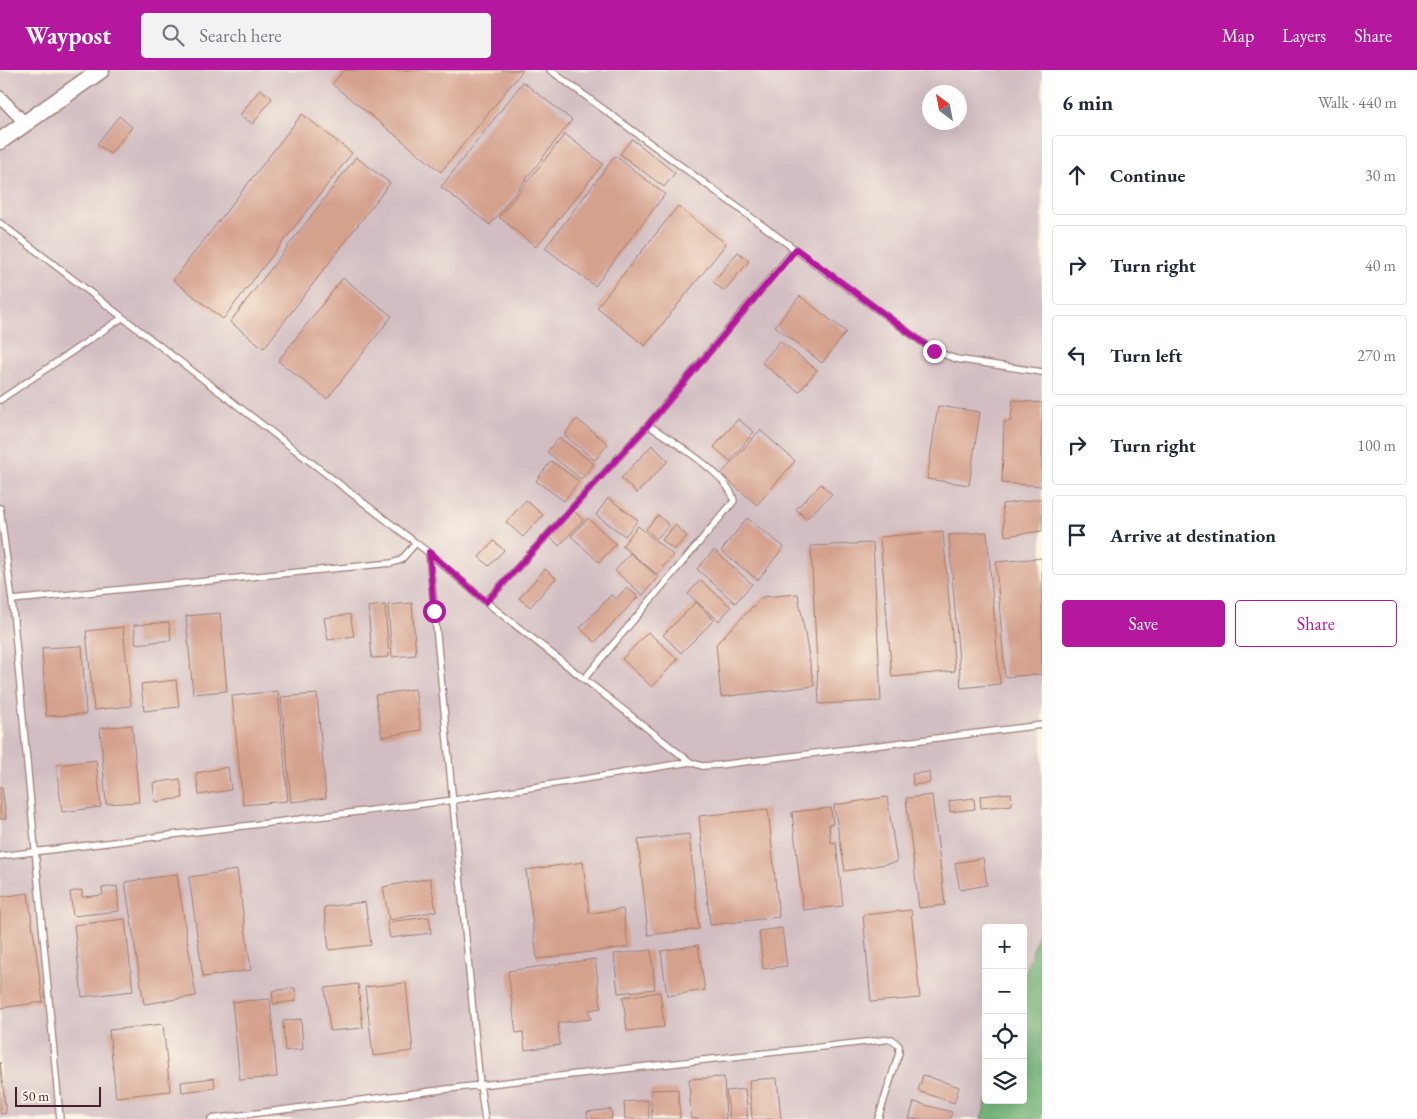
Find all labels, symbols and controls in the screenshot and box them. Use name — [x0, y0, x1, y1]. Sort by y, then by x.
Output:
search box — [141, 13, 491, 58]
text: Waypost — [25, 20, 111, 51]
icon: search — [159, 21, 187, 49]
text: Search here — [199, 23, 282, 48]
text: Map — [1222, 24, 1254, 47]
text: Layers — [1282, 24, 1326, 47]
text: Share — [1354, 24, 1392, 47]
north arrow — [922, 85, 967, 130]
text: 6 min — [1062, 89, 1113, 116]
text: Walk · 440 m — [1318, 92, 1397, 113]
icon: ahead — [1063, 161, 1091, 189]
text: Continue — [1110, 163, 1185, 188]
text: 30 m — [1365, 165, 1396, 186]
icon: right — [1063, 251, 1091, 279]
text: Turn right — [1110, 253, 1196, 278]
text: 40 m — [1365, 255, 1396, 276]
route end — [923, 340, 946, 363]
icon: left — [1063, 341, 1091, 369]
text: Turn left — [1110, 343, 1182, 368]
text: 270 m — [1357, 345, 1396, 366]
icon: right — [1063, 431, 1091, 459]
text: Turn right — [1110, 433, 1196, 458]
text: 100 m — [1357, 435, 1396, 456]
icon: arrive — [1063, 521, 1091, 549]
text: Arrive at destination — [1110, 523, 1276, 548]
route start — [423, 600, 446, 623]
button: Save — [1062, 600, 1225, 647]
button: Share — [1235, 600, 1397, 647]
map controls — [982, 924, 1027, 1104]
button: + — [982, 924, 1027, 969]
button: − — [982, 969, 1027, 1014]
button: locate — [982, 1014, 1027, 1059]
button: layers — [982, 1059, 1027, 1104]
scale bar — [15, 1084, 101, 1107]
text: 50 m — [22, 1087, 49, 1105]

